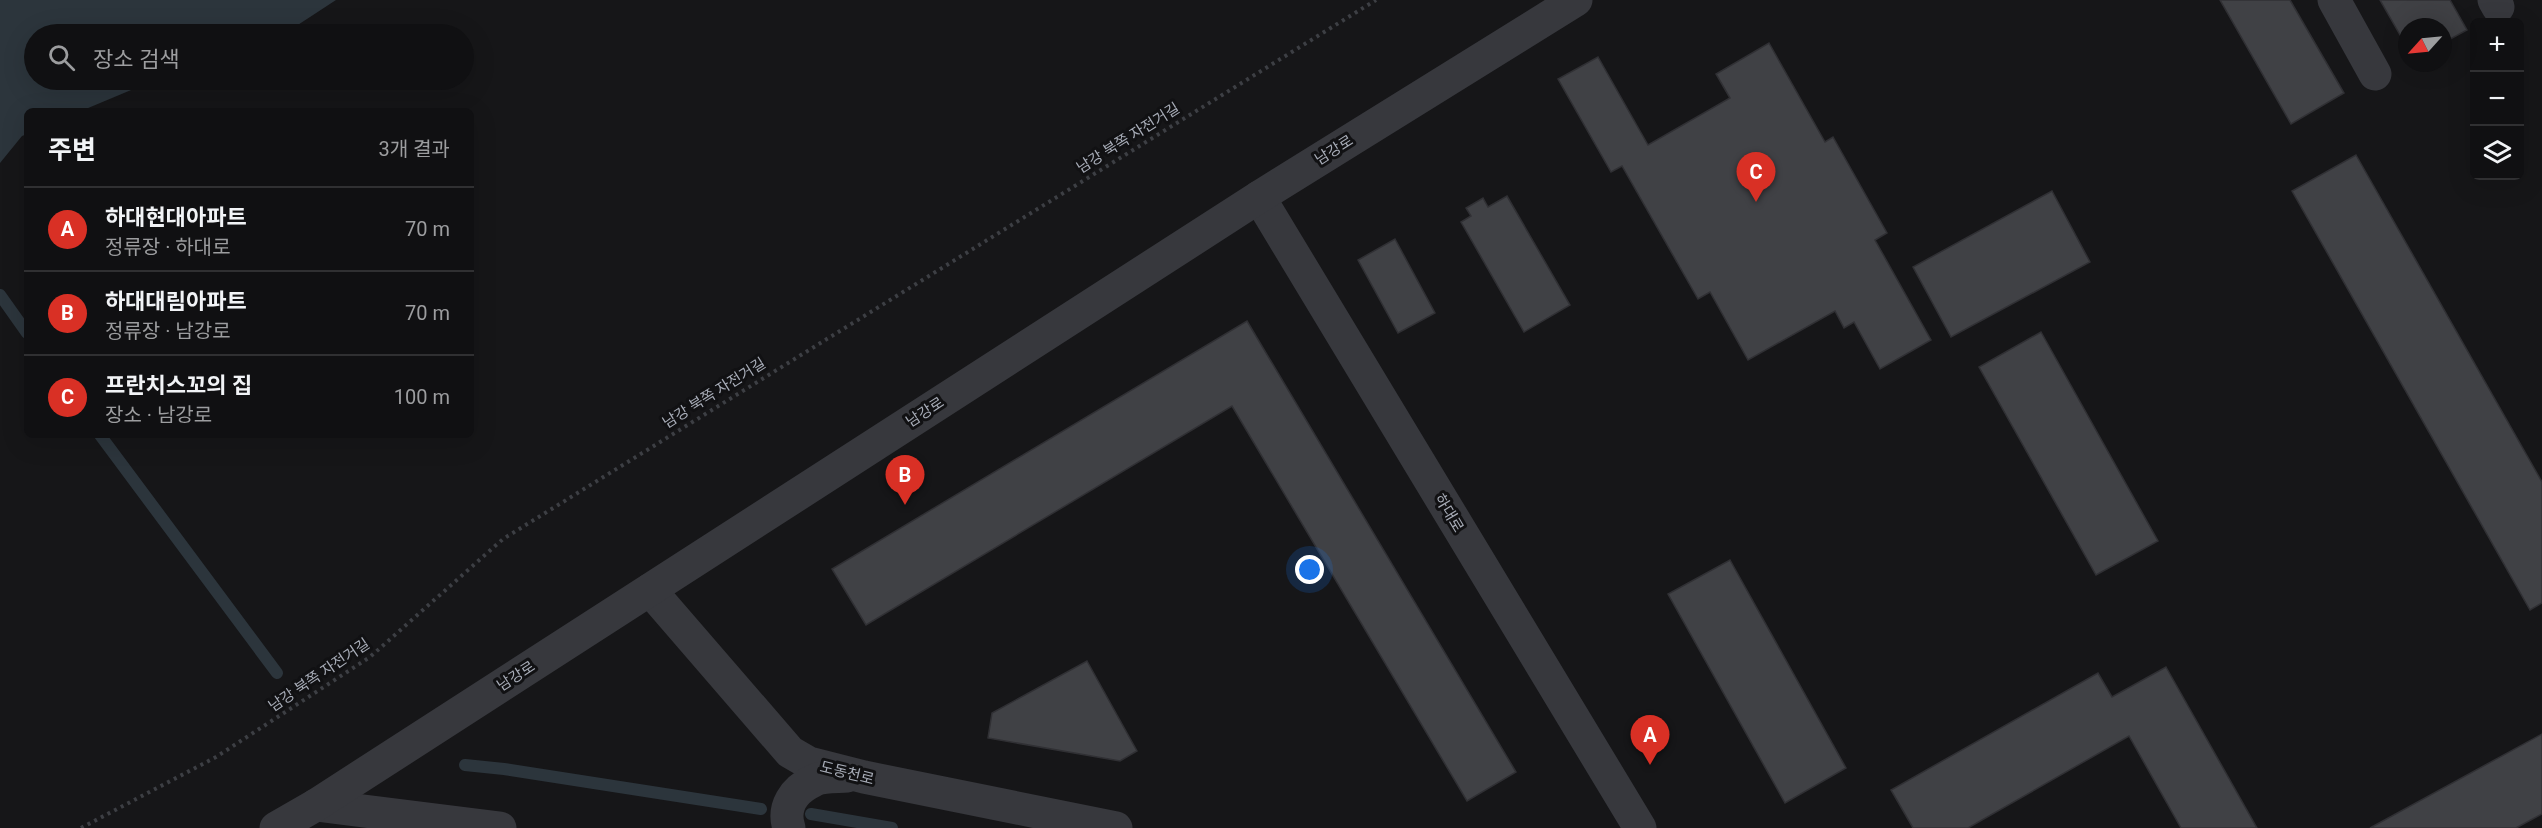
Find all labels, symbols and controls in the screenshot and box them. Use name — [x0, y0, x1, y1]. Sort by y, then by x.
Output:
north arrow — [2398, 18, 2452, 72]
map controls — [2470, 18, 2524, 180]
button: + — [2470, 18, 2524, 72]
search box — [24, 24, 474, 90]
icon: search — [45, 41, 78, 74]
text: 장소 검색 — [93, 47, 179, 72]
button: − — [2470, 72, 2524, 126]
street label: 남강 북쪽 자전거길 — [1073, 99, 1183, 177]
button: layers — [2470, 126, 2524, 180]
street label: 남강로 — [1312, 131, 1356, 169]
text: 주변 — [48, 135, 96, 165]
text: 3개 결과 — [379, 137, 450, 161]
pin: C — [1736, 152, 1776, 202]
text: 하대현대아파트 — [105, 205, 247, 230]
text: A — [61, 217, 74, 241]
text: 70 m — [405, 217, 450, 241]
text: 정류장 · 하대로 — [105, 235, 231, 259]
text: 하대대림아파트 — [105, 289, 247, 314]
text: B — [61, 301, 74, 325]
text: 70 m — [405, 301, 450, 325]
text: 정류장 · 남강로 — [105, 319, 231, 343]
street label: 남강 북쪽 자전거길 — [659, 354, 769, 432]
text: 프란치스꼬의 집 — [105, 373, 252, 398]
text: C — [61, 385, 74, 409]
text: 100 m — [394, 385, 450, 409]
street label: 남강로 — [903, 393, 947, 431]
text: 장소 · 남강로 — [105, 403, 212, 427]
pin: B — [886, 456, 924, 505]
street label: 하대로 — [1431, 491, 1467, 535]
your location — [1295, 555, 1324, 584]
street label: 남강 북쪽 자전거길 — [265, 635, 373, 715]
street label: 남강로 — [494, 657, 538, 695]
pin: A — [1630, 716, 1670, 765]
street label: 도동천로 — [818, 758, 876, 788]

